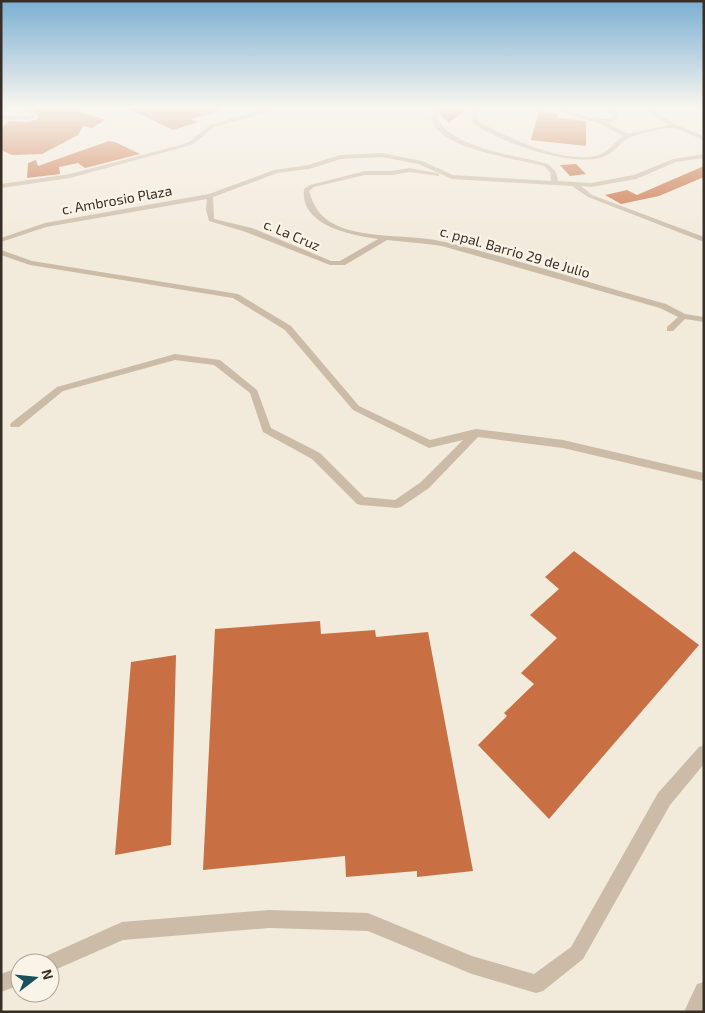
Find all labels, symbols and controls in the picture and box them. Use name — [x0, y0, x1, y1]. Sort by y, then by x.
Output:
street label: c. Ambrosio Plaza — [60, 181, 173, 218]
street label: c. La Cruz — [261, 215, 323, 254]
street label: c. ppal. Barrio 29 de Julio — [438, 222, 592, 281]
north arrow — [10, 953, 60, 1003]
text: N — [38, 967, 58, 981]

